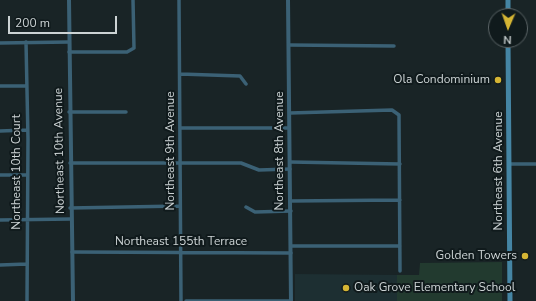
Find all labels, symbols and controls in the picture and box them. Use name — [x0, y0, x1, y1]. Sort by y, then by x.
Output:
scale bar — [10, 8, 119, 34]
north arrow — [488, 8, 528, 48]
text: 200 m — [15, 15, 50, 31]
text: N — [503, 32, 512, 47]
place label: Ola Condominium — [393, 73, 490, 87]
marker: Ola Condominium — [493, 75, 503, 85]
street label: Northeast 10th Avenue — [52, 88, 68, 214]
street label: Northeast 9th Avenue — [164, 91, 178, 211]
street label: Northeast 8th Avenue — [273, 91, 287, 211]
street label: Northeast 6th Avenue — [492, 111, 506, 231]
street label: Northeast 10th Court — [10, 114, 24, 230]
street label: Northeast 155th Terrace — [115, 235, 247, 249]
place label: Golden Towers — [436, 249, 517, 263]
marker: Golden Towers — [520, 251, 530, 261]
place label: Oak Grove Elementary School — [354, 281, 515, 295]
marker: Oak Grove Elementary School — [341, 283, 351, 293]

